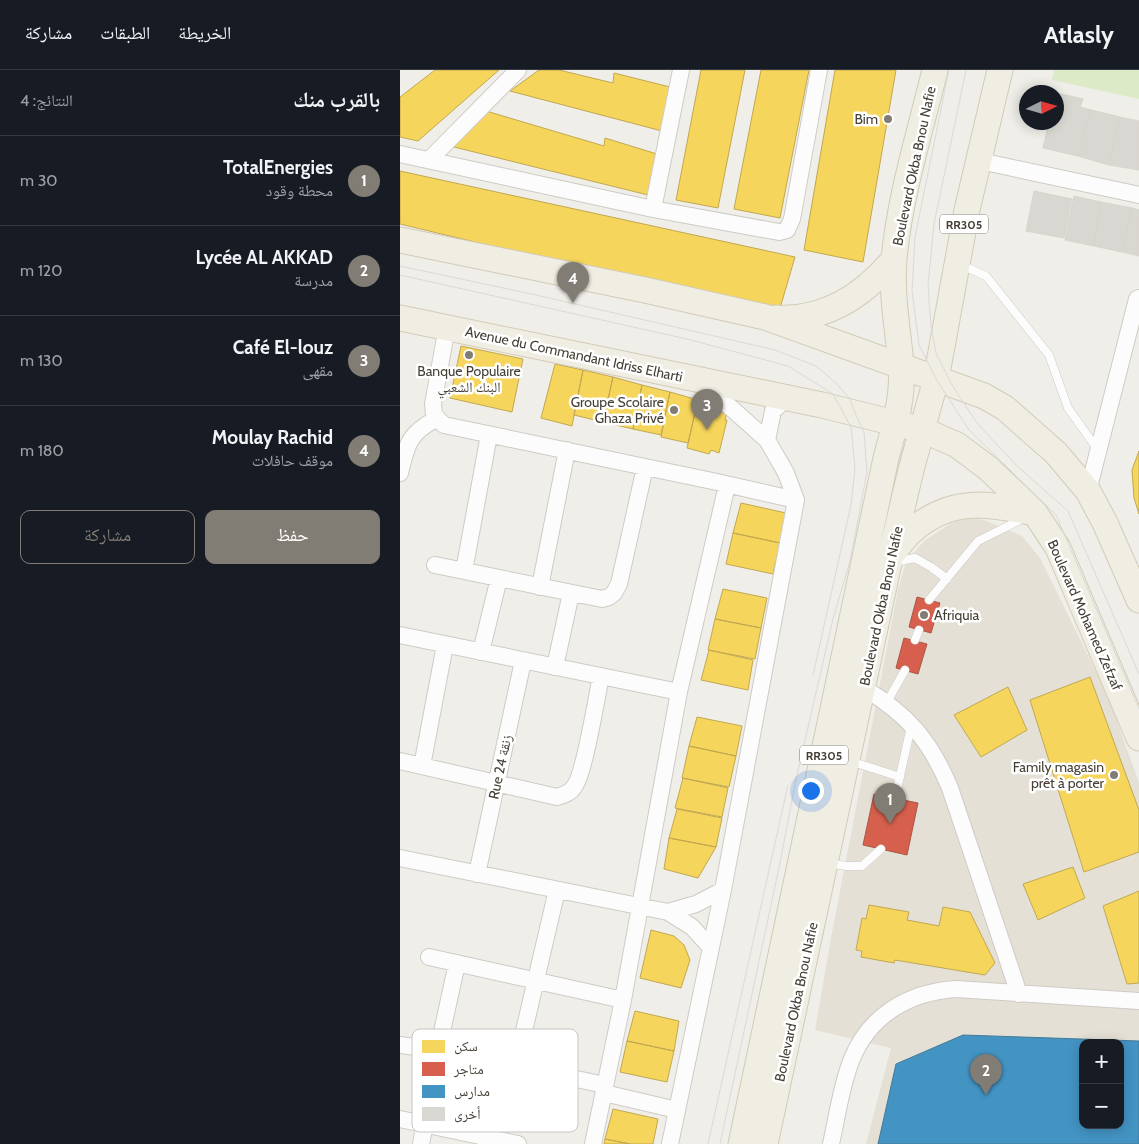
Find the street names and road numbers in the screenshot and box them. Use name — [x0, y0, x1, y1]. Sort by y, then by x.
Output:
street label: Boulevard Okba Bnou Nafie — [888, 85, 940, 247]
road number: RR305 — [940, 214, 988, 234]
street label: Avenue du Commandant Idriss Elharti — [464, 322, 684, 386]
street label: Boulevard Okba Bnou Nafie — [855, 525, 907, 687]
street label: Boulevard Mohamed Zefzaf — [1044, 537, 1127, 693]
street label: Rue 24 زنقة — [484, 733, 516, 801]
road number: RR305 — [800, 746, 848, 764]
street label: Boulevard Okba Bnou Nafie — [770, 921, 822, 1083]

